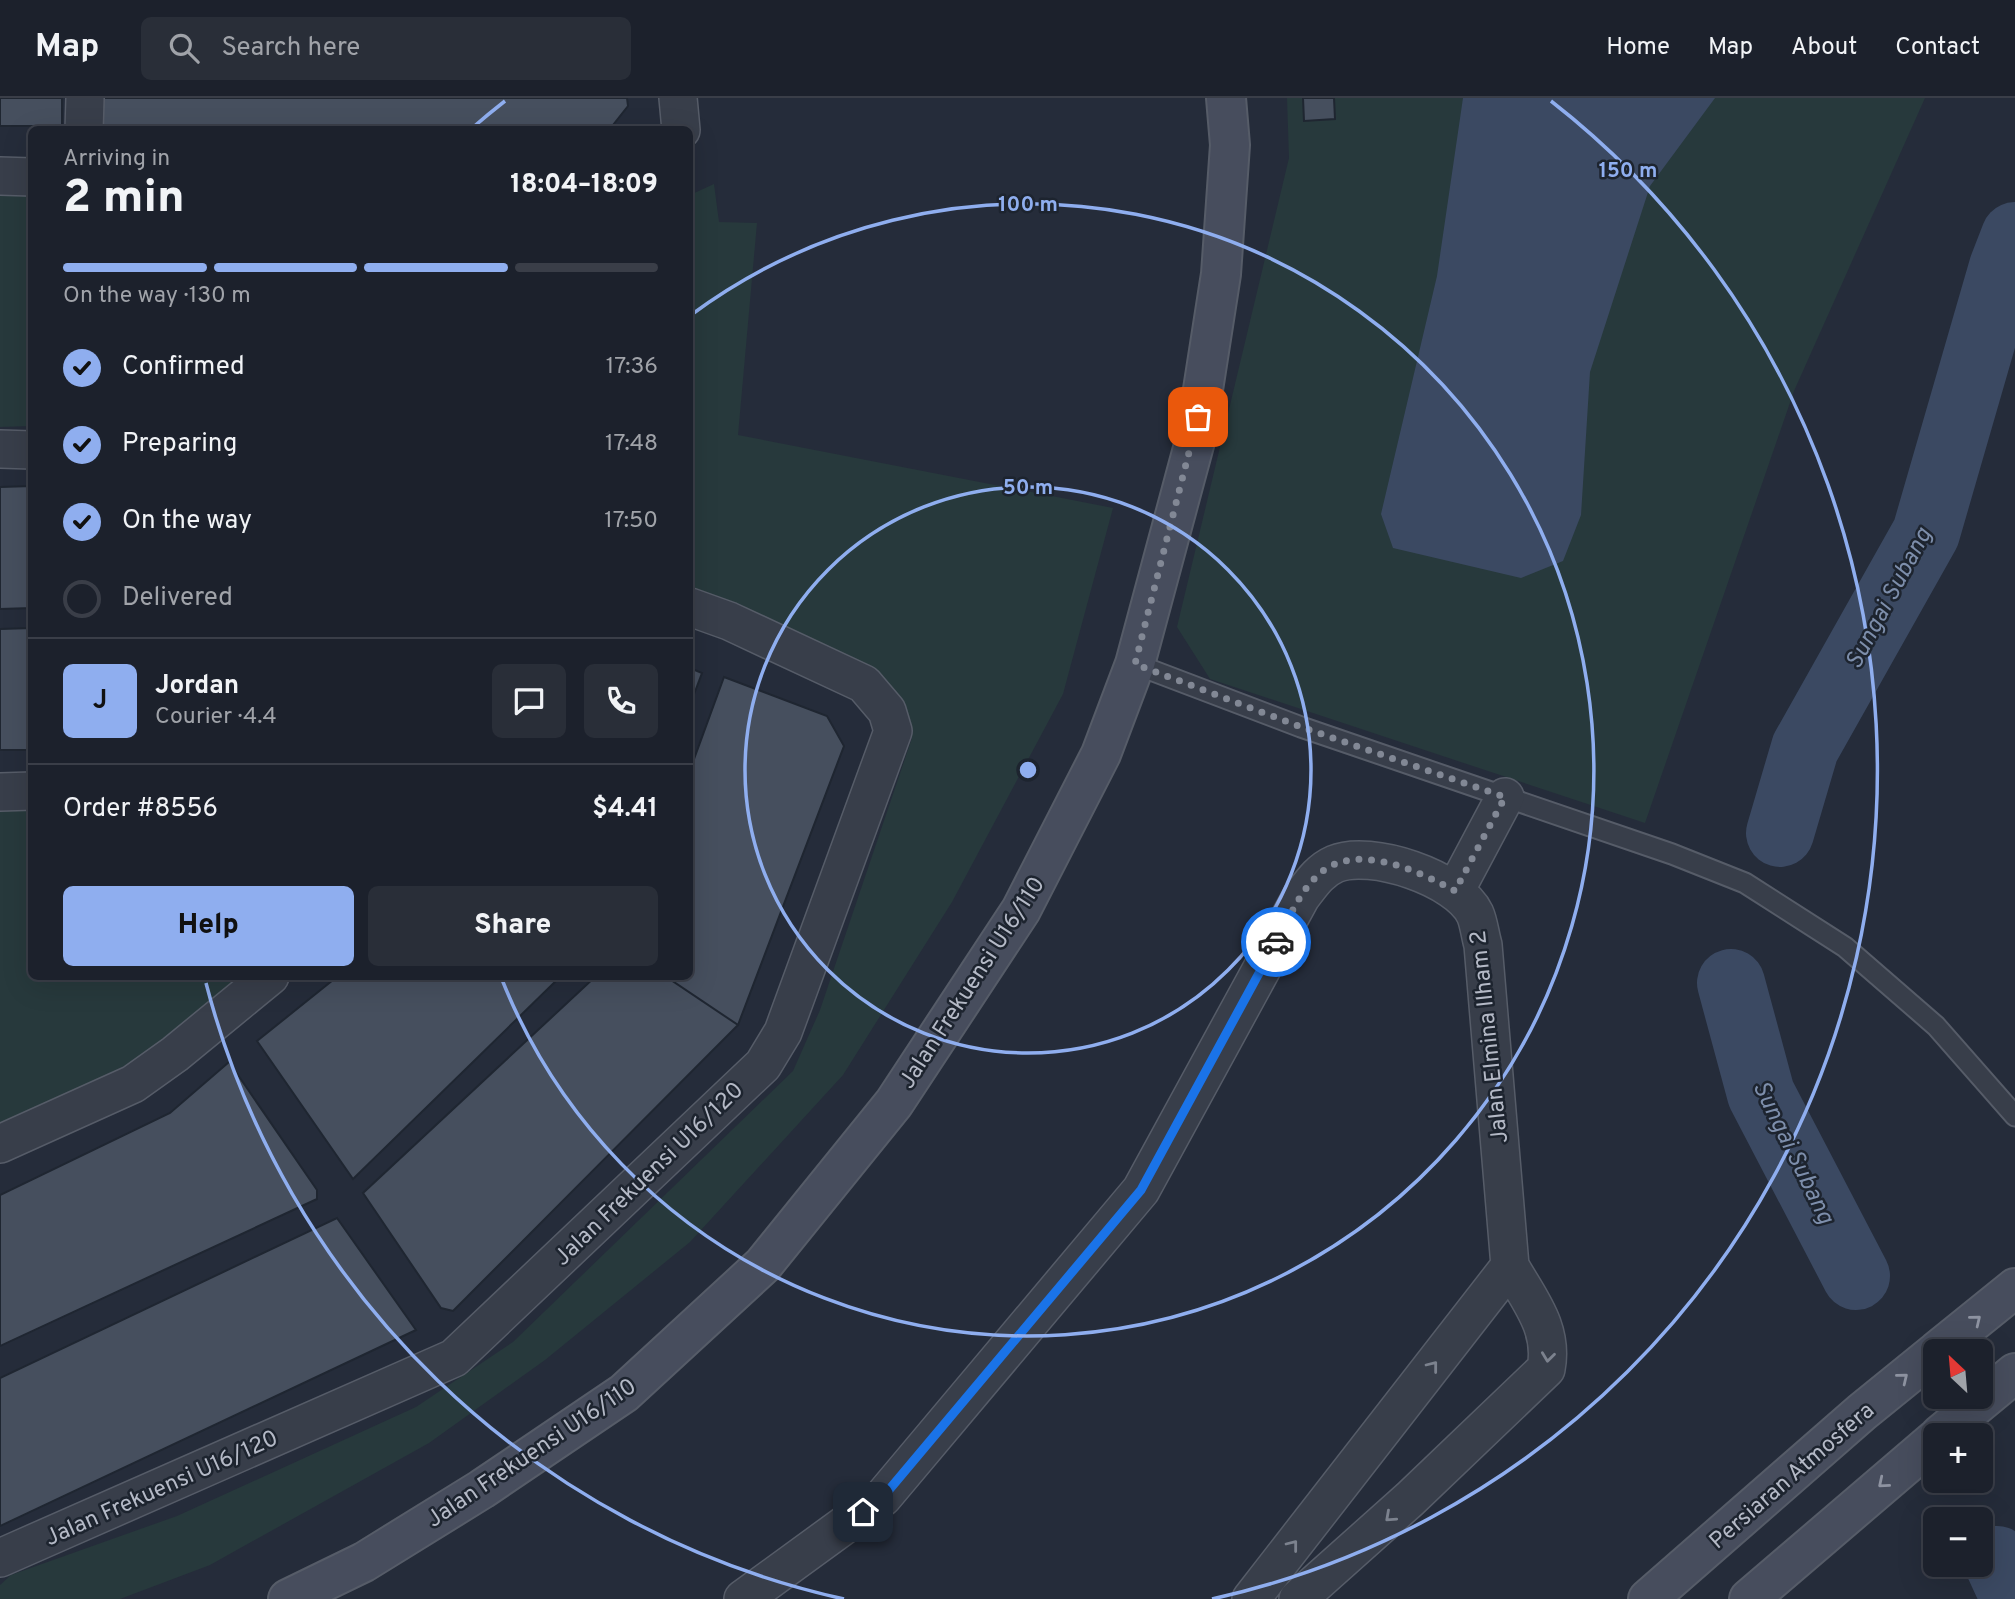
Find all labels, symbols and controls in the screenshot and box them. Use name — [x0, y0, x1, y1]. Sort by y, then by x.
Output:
search box — [141, 17, 631, 80]
text: Map — [35, 27, 99, 69]
icon: search — [165, 29, 203, 67]
text: Search here — [221, 32, 360, 65]
text: Home — [1606, 33, 1670, 63]
text: Map — [1708, 33, 1753, 63]
text: About — [1791, 33, 1857, 63]
text: Contact — [1895, 33, 1980, 63]
text: Arriving in — [63, 145, 170, 174]
text: 150 m — [1599, 158, 1657, 185]
text: 18:04–18:09 — [510, 169, 658, 202]
text: 2 min — [63, 170, 185, 229]
text: 100 m — [998, 192, 1058, 219]
text: On the way · 130 m — [63, 282, 251, 311]
icon: check — [63, 349, 101, 387]
text: Confirmed — [122, 351, 245, 384]
text: 17:36 — [606, 353, 658, 382]
pin — [1168, 387, 1228, 447]
icon: bag — [1179, 398, 1217, 436]
icon: check — [63, 426, 101, 464]
text: Preparing — [122, 428, 237, 461]
text: 17:48 — [605, 430, 658, 459]
text: 50 m — [1003, 475, 1053, 502]
icon: check — [63, 503, 101, 541]
text: On the way — [122, 505, 252, 538]
text: 17:50 — [604, 507, 658, 536]
water label: Sungai Subang — [1840, 522, 1940, 675]
text: Delivered — [122, 582, 233, 615]
button: chat — [492, 664, 566, 738]
button: phone — [584, 664, 658, 738]
text: Jordan — [155, 670, 239, 703]
text: J — [93, 685, 107, 718]
text: Courier · 4.4 — [155, 703, 277, 732]
centre of rings — [1016, 758, 1040, 782]
text: Order #8556 — [63, 793, 218, 826]
text: $4.41 — [592, 793, 658, 826]
street label: Jalan Frekuensi U16/110 — [894, 872, 1053, 1095]
button: Help — [63, 886, 354, 966]
button: Share — [368, 886, 658, 966]
courier — [1241, 907, 1311, 977]
icon: car — [1257, 923, 1295, 961]
street label: Jalan Elmina Ilham 2 — [1465, 929, 1516, 1145]
water label: Sungai Subang — [1745, 1076, 1840, 1230]
street label: Jalan Frekuensi U16/120 — [549, 1077, 751, 1273]
one-way arrow — [1969, 1315, 1981, 1328]
north arrow — [1923, 1339, 1993, 1409]
map controls — [1923, 1339, 1993, 1577]
one-way arrow — [1540, 1351, 1555, 1363]
one-way arrow — [1425, 1362, 1438, 1374]
street label: Jalan Frekuensi U16/110 — [422, 1373, 643, 1535]
one-way arrow — [1896, 1374, 1908, 1387]
street label: Persiaran Atmosfera — [1704, 1397, 1881, 1557]
button: + — [1923, 1423, 1993, 1493]
street label: Jalan Frekuensi U16/120 — [41, 1425, 283, 1554]
one-way arrow — [1878, 1475, 1891, 1487]
pin — [833, 1482, 893, 1542]
icon: home — [844, 1493, 882, 1531]
button: − — [1923, 1507, 1993, 1577]
one-way arrow — [1385, 1509, 1398, 1521]
one-way arrow — [1285, 1541, 1297, 1554]

